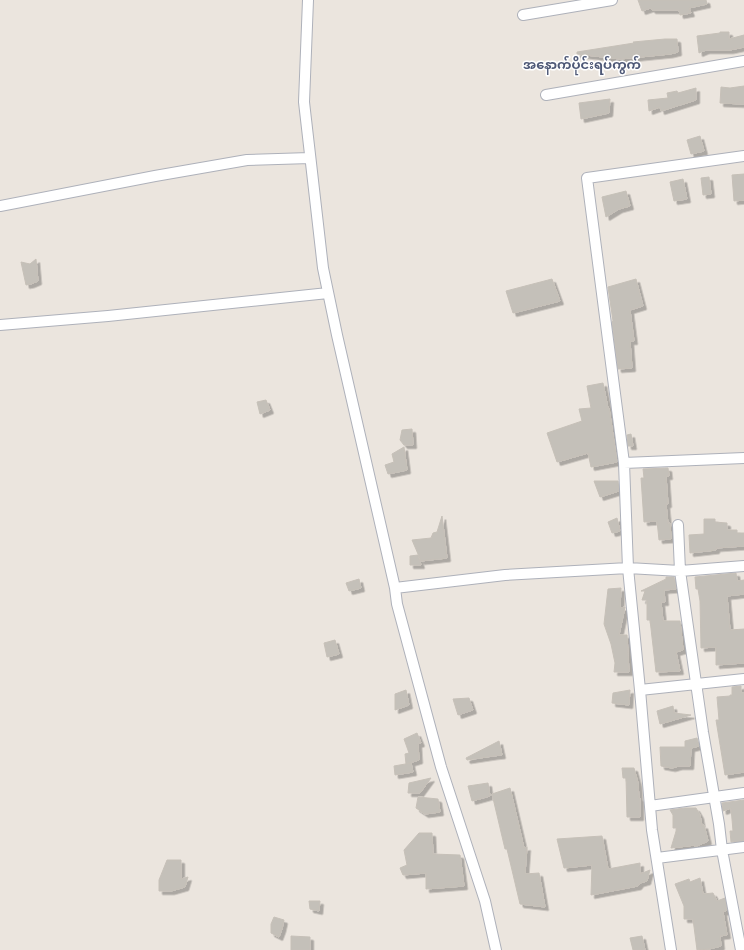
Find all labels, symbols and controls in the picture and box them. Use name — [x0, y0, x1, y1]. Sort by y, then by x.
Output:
district label: အနောက်ပိုင်းရပ်ကွက် — [523, 55, 641, 76]

